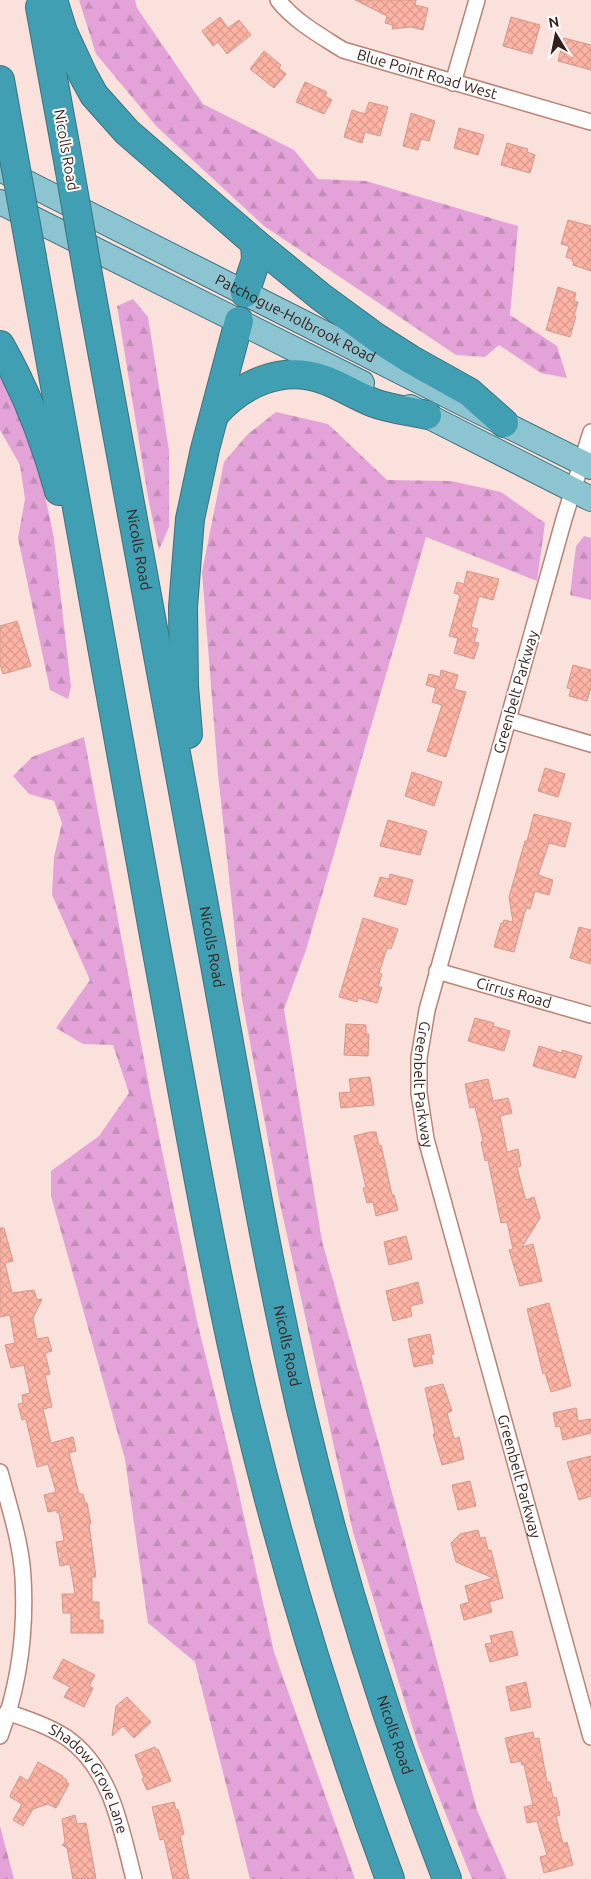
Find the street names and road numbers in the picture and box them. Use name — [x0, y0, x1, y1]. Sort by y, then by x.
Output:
street label: Blue Point Road West — [355, 46, 499, 102]
street label: Nicolls Road — [51, 108, 82, 192]
street label: Patchogue-Holbrook Road — [213, 270, 379, 366]
street label: Nicolls Road — [123, 507, 155, 592]
street label: Greenbelt Parkway — [490, 628, 541, 755]
street label: Nicolls Road — [196, 905, 228, 989]
street label: Cirrus Road — [475, 974, 554, 1011]
street label: Greenbelt Parkway — [411, 1020, 437, 1150]
street label: Nicolls Road — [271, 1304, 305, 1388]
street label: Greenbelt Parkway — [494, 1412, 545, 1540]
street label: Nicolls Road — [374, 1693, 417, 1777]
street label: Shadow Grove Lane — [46, 1720, 131, 1836]

